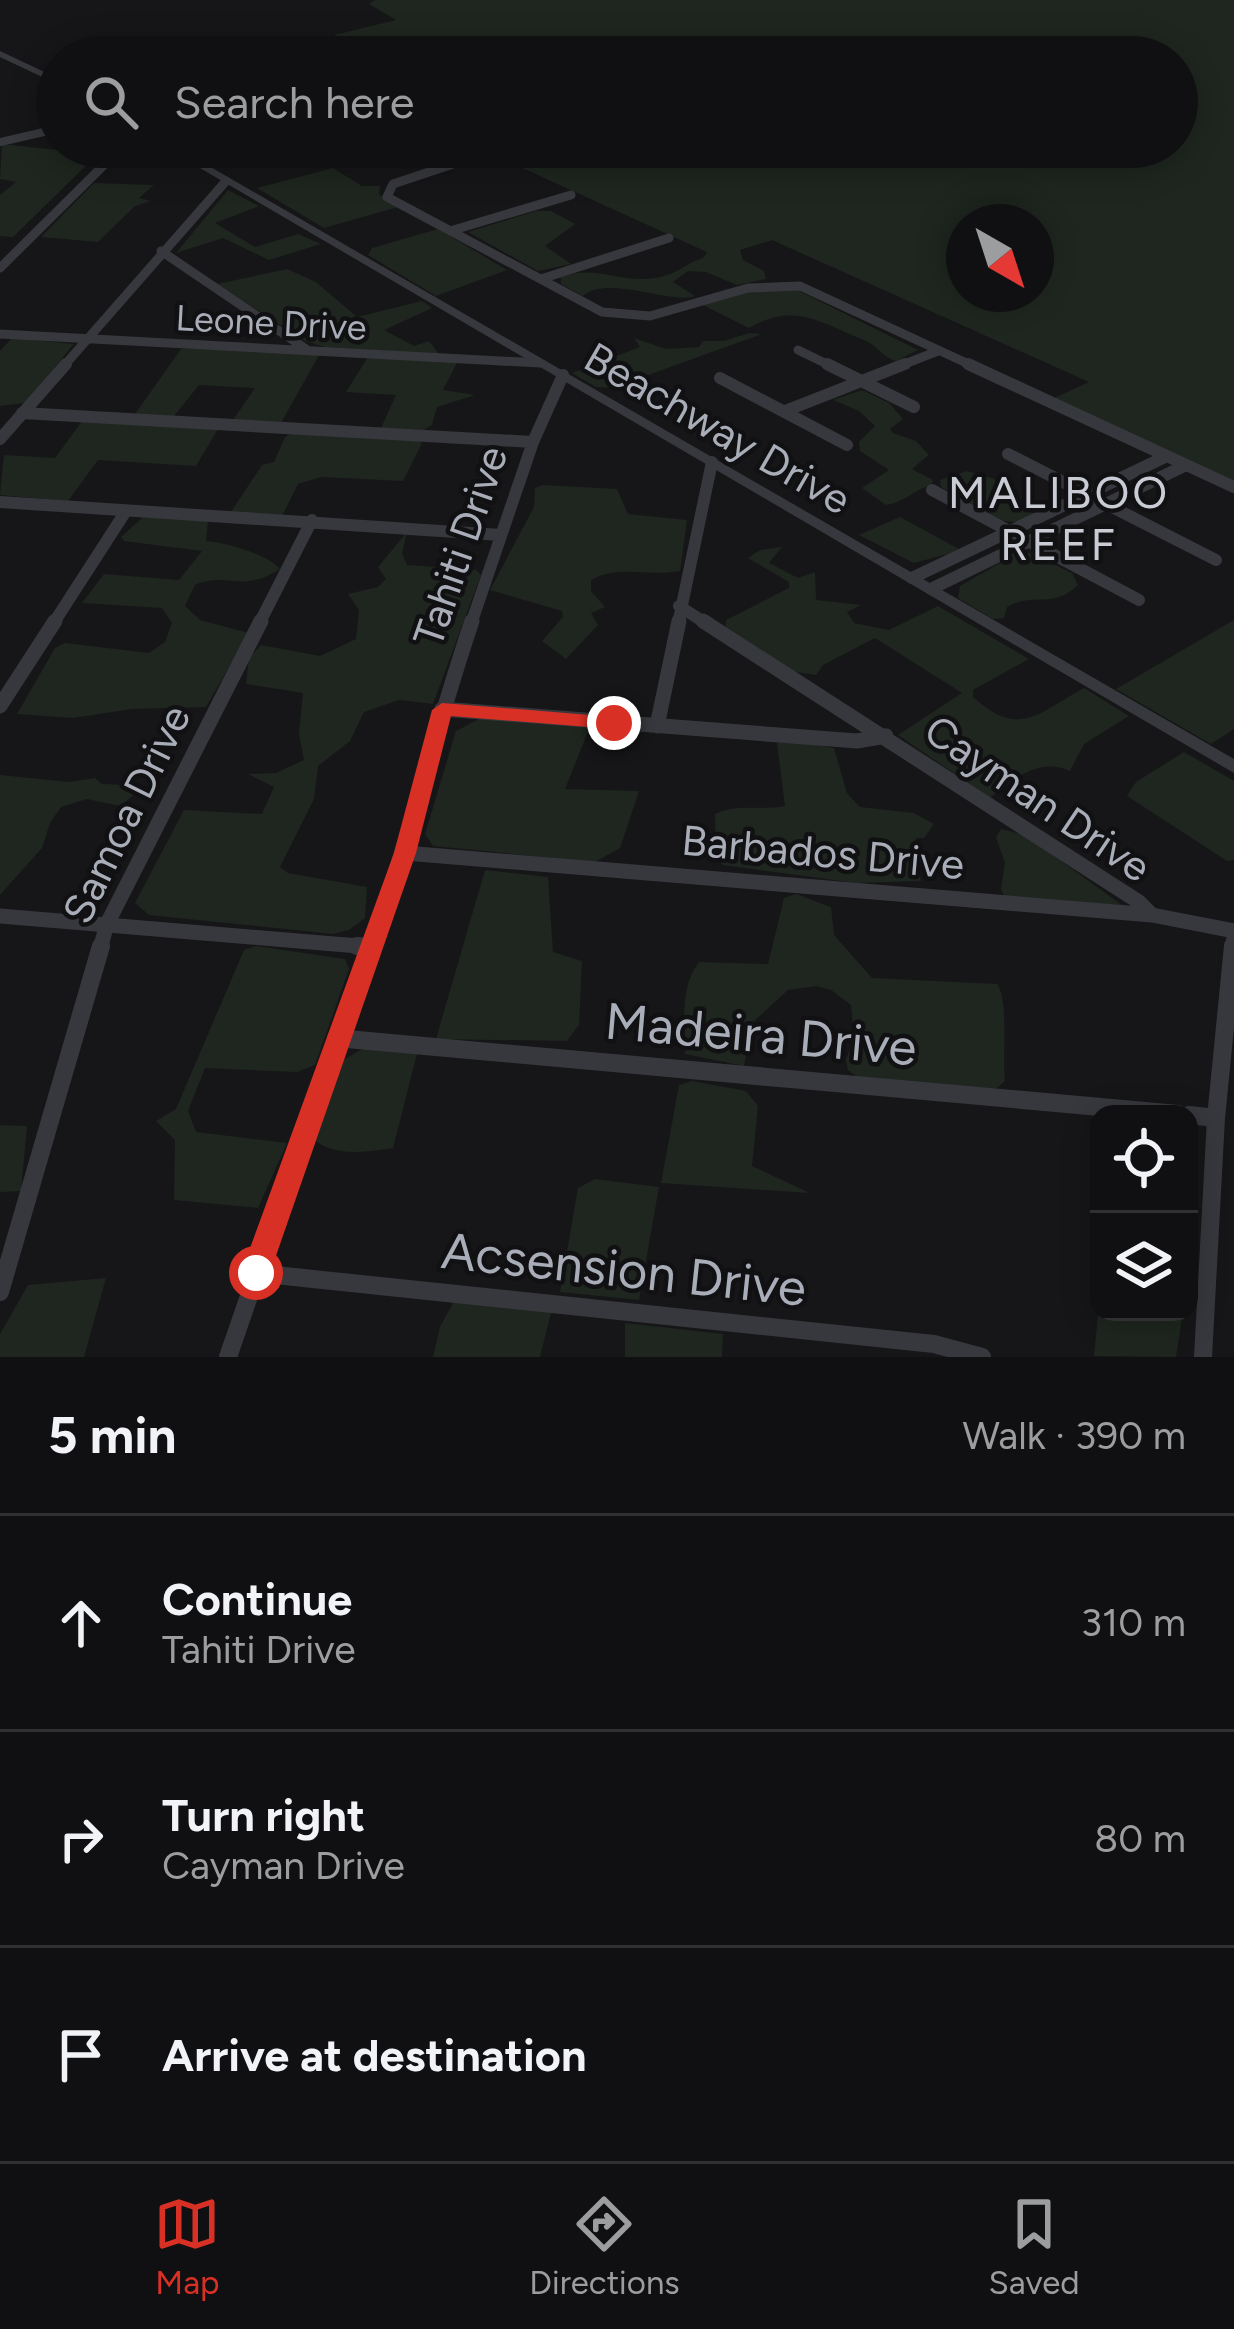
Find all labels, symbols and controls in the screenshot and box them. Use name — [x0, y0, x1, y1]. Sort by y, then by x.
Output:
search box — [36, 36, 1198, 168]
icon: search — [78, 69, 144, 135]
text: Search here — [174, 75, 414, 129]
north arrow — [946, 204, 1054, 312]
street label: Leone Drive — [174, 296, 368, 349]
street label: Beachway Drive — [576, 332, 860, 525]
street label: Tahiti Drive — [402, 439, 518, 653]
district label: MALIBOO REEF — [948, 465, 1170, 571]
route end — [587, 696, 641, 750]
street label: Samoa Drive — [52, 697, 201, 932]
street label: Cayman Drive — [915, 704, 1160, 893]
street label: Barbados Drive — [680, 815, 966, 890]
street label: Madeira Drive — [603, 990, 919, 1079]
map controls — [1090, 1105, 1198, 1321]
button: locate — [1090, 1105, 1198, 1213]
button: layers — [1090, 1213, 1198, 1321]
street label: Acsension Drive — [439, 1220, 809, 1319]
route start — [229, 1246, 283, 1300]
text: 5 min — [48, 1405, 177, 1466]
text: Walk · 390 m — [962, 1412, 1186, 1459]
text: Continue — [162, 1572, 352, 1626]
icon: ahead — [48, 1590, 114, 1656]
text: 310 m — [1081, 1599, 1186, 1646]
text: Tahiti Drive — [162, 1626, 355, 1673]
text: Turn right — [162, 1788, 365, 1842]
icon: right — [48, 1806, 114, 1872]
text: 80 m — [1094, 1815, 1186, 1862]
text: Cayman Drive — [162, 1842, 405, 1889]
icon: arrive — [48, 2022, 114, 2088]
text: Arrive at destination — [162, 2028, 586, 2082]
tab: Map — [154, 2191, 220, 2302]
tab: Directions — [529, 2191, 680, 2302]
tab: Saved — [989, 2191, 1080, 2302]

